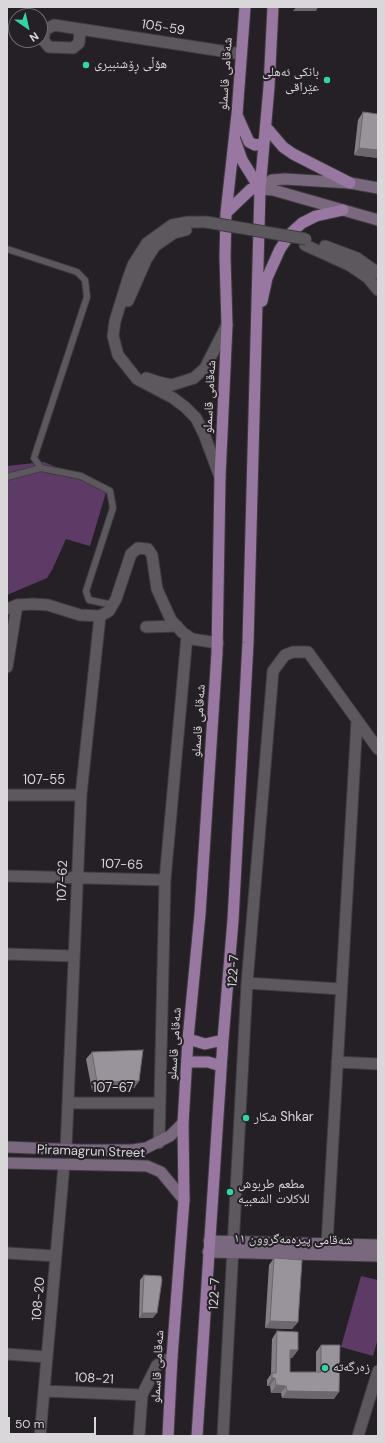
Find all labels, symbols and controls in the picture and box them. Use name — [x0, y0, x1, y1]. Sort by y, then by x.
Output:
north arrow — [8, 8, 48, 48]
street label: 105-59 — [140, 17, 186, 39]
text: N — [27, 29, 41, 45]
street label: شەقامی قاسملو — [216, 37, 236, 111]
place label: هۆڵی ڕۆشنبیری — [94, 57, 167, 73]
marker: هۆڵی ڕۆشنبیری — [81, 60, 91, 70]
place label: بانکی ئەهلی عێراقی — [262, 65, 319, 96]
marker: بانکی ئەهلی عێراقی — [322, 75, 332, 85]
street label: شەقامی قاسملو — [200, 360, 220, 434]
street label: شەقامی قاسملو — [189, 684, 209, 758]
street label: 107-55 — [23, 773, 65, 789]
street label: 107-65 — [101, 856, 143, 874]
street label: 107-62 — [54, 860, 72, 902]
street label: 122-7 — [225, 954, 243, 988]
street label: شەقامی قاسملو — [165, 1007, 185, 1081]
street label: 107-67 — [92, 1081, 134, 1097]
place label: شکار Shkar — [254, 1110, 314, 1126]
marker: شکار Shkar — [241, 1113, 251, 1123]
street label: Piramagrun Street — [37, 1142, 145, 1162]
place label: مطعم طربوش للاكلات الشعبيه — [238, 1177, 310, 1208]
marker: مطعم طربوش للاكلات الشعبيه — [225, 1187, 235, 1197]
street label: شەقامی پیرەمەگروون ١١ — [234, 1231, 352, 1249]
street label: 108-20 — [29, 1276, 49, 1322]
street label: 122-7 — [206, 1277, 224, 1311]
street label: شەقامی قاسملو — [148, 1330, 168, 1404]
place label: زەرگەتە — [333, 1360, 370, 1376]
marker: زەرگەتە — [320, 1363, 330, 1373]
street label: 108-21 — [74, 1370, 114, 1388]
scale bar — [10, 1409, 98, 1435]
text: 50 m — [15, 1416, 44, 1432]

